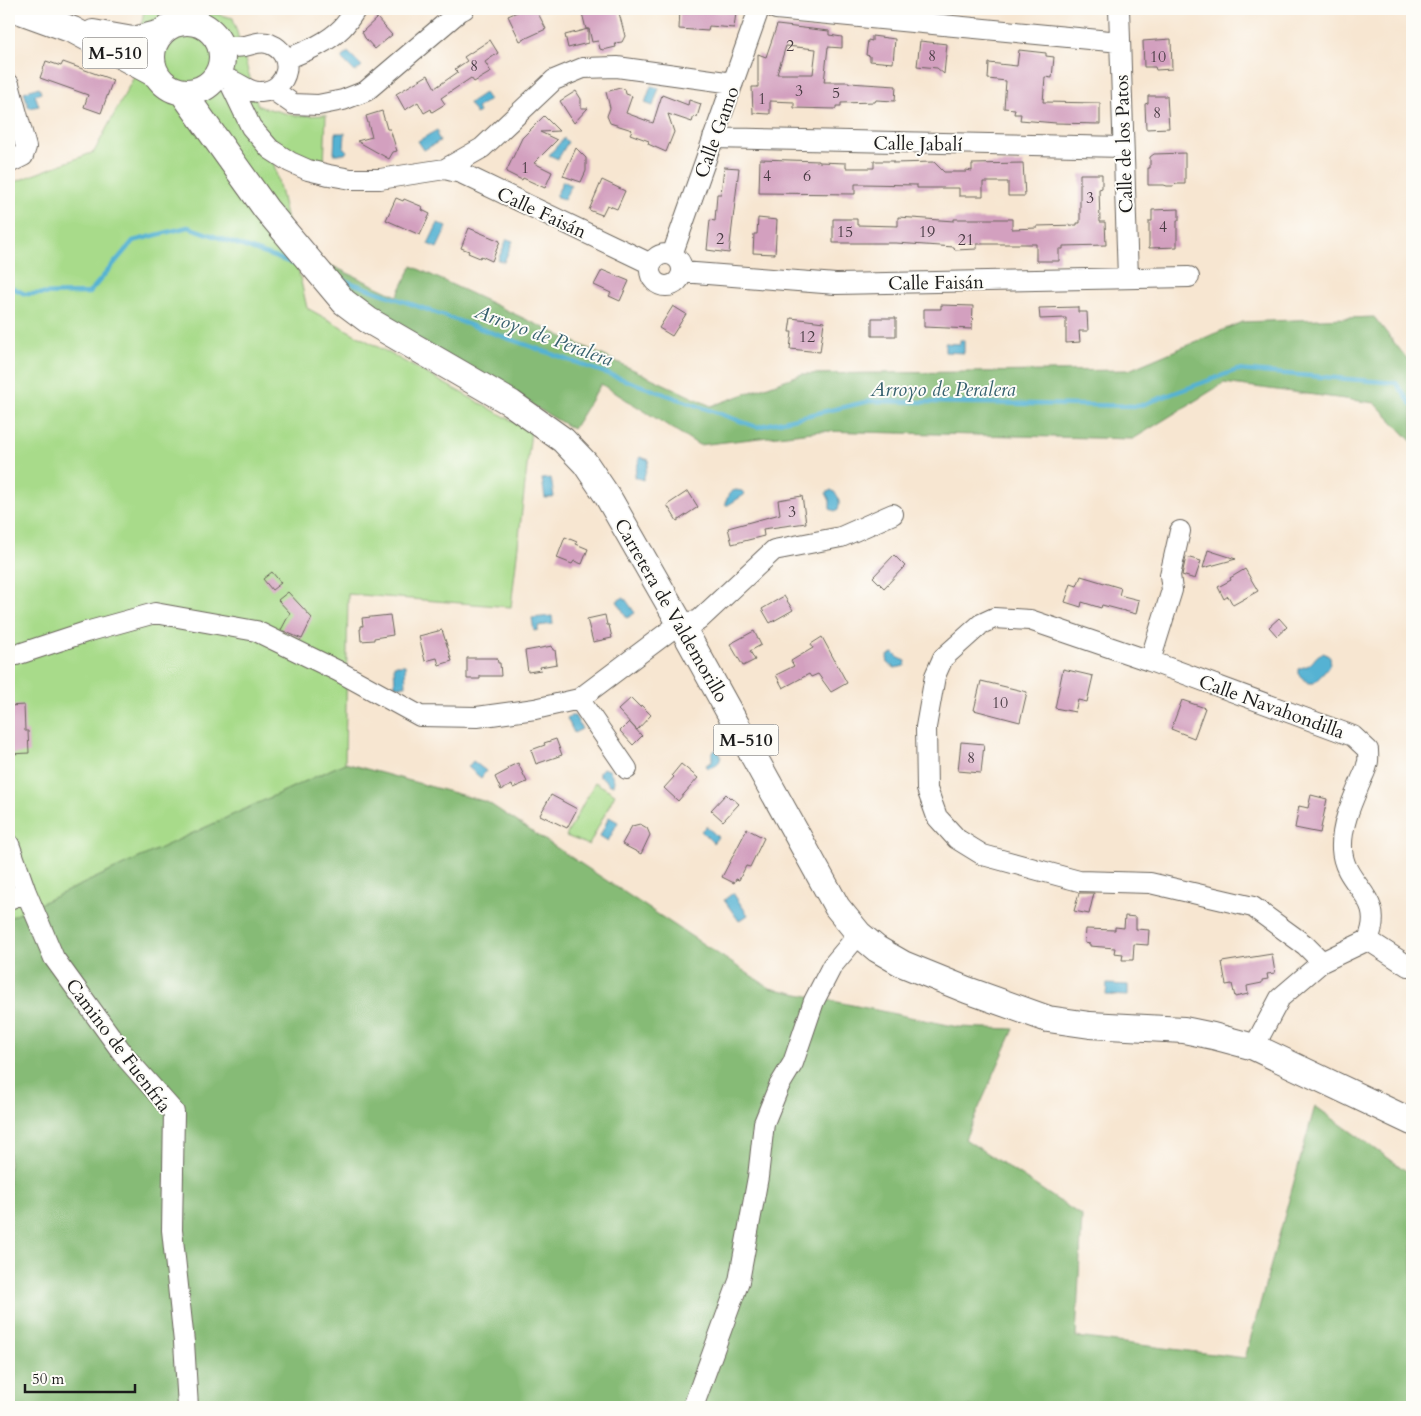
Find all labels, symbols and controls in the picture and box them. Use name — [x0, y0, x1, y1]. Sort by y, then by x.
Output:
house number: 2 — [786, 35, 794, 57]
road number: M-510 — [82, 38, 148, 68]
house number: 8 — [928, 45, 936, 67]
house number: 10 — [1150, 46, 1166, 68]
house number: 8 — [470, 55, 478, 77]
street label: Calle de los Patos — [1109, 74, 1139, 214]
house number: 3 — [795, 80, 803, 102]
house number: 5 — [832, 82, 840, 104]
street label: Calle Gamo — [688, 83, 746, 182]
house number: 1 — [758, 88, 766, 110]
house number: 8 — [1153, 102, 1161, 124]
street label: Calle Jabalí — [873, 130, 963, 158]
house number: 1 — [521, 157, 529, 179]
house number: 4 — [763, 165, 771, 187]
house number: 6 — [803, 165, 811, 187]
street label: Calle Faisán — [493, 181, 591, 245]
house number: 3 — [1086, 187, 1094, 209]
house number: 4 — [1159, 216, 1167, 238]
house number: 15 — [837, 221, 853, 243]
house number: 19 — [919, 221, 935, 243]
house number: 2 — [716, 228, 724, 250]
house number: 21 — [958, 229, 974, 251]
street label: Calle Faisán — [888, 269, 984, 297]
water label: Arroyo de Peralera — [470, 298, 617, 373]
house number: 12 — [799, 326, 815, 348]
water label: Arroyo de Peralera — [869, 376, 1016, 403]
house number: 3 — [788, 501, 796, 523]
street label: Carretera de Valdemorillo — [608, 514, 734, 707]
street label: Calle Navahondilla — [1195, 669, 1348, 745]
house number: 10 — [992, 692, 1008, 714]
road number: M-510 — [714, 724, 778, 756]
house number: 8 — [967, 747, 975, 769]
street label: Camino de Fuenfría — [59, 973, 177, 1118]
scale bar — [25, 1361, 135, 1393]
text: 50 m — [32, 1369, 64, 1389]

